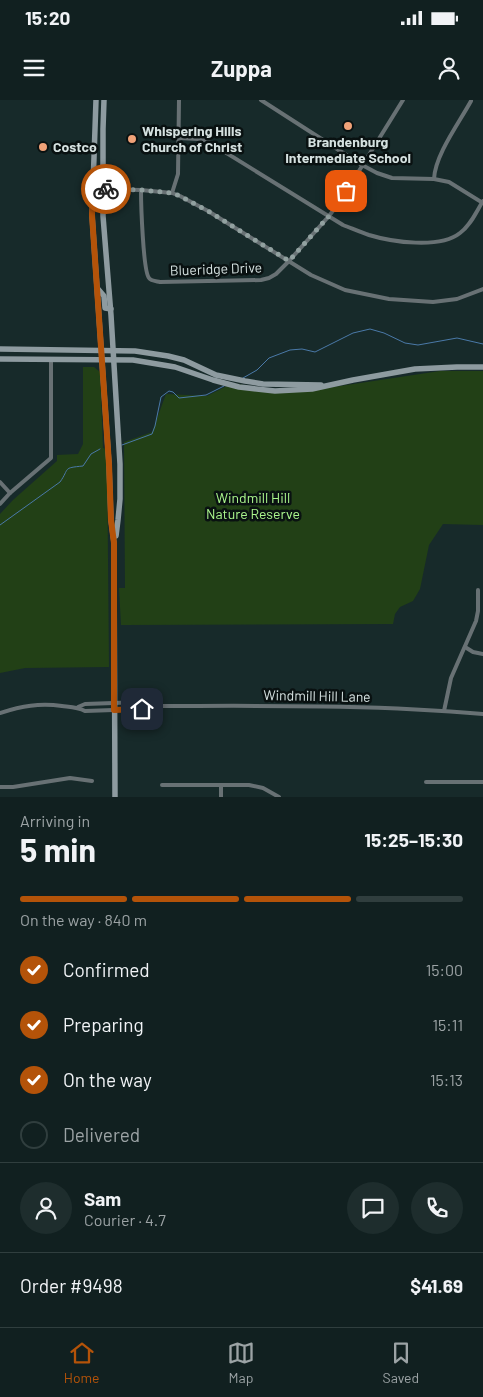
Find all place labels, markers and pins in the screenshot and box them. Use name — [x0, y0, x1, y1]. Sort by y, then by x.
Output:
marker: Brandenburg Intermediate School — [342, 120, 354, 132]
place label: Whispering Hills Church of Christ — [142, 122, 242, 155]
marker: Whispering Hills Church of Christ — [126, 133, 138, 145]
place label: Brandenburg Intermediate School — [285, 133, 411, 166]
place label: Costco — [53, 138, 97, 155]
marker: Costco — [37, 141, 49, 153]
pin — [325, 170, 367, 212]
pin — [121, 688, 163, 730]

